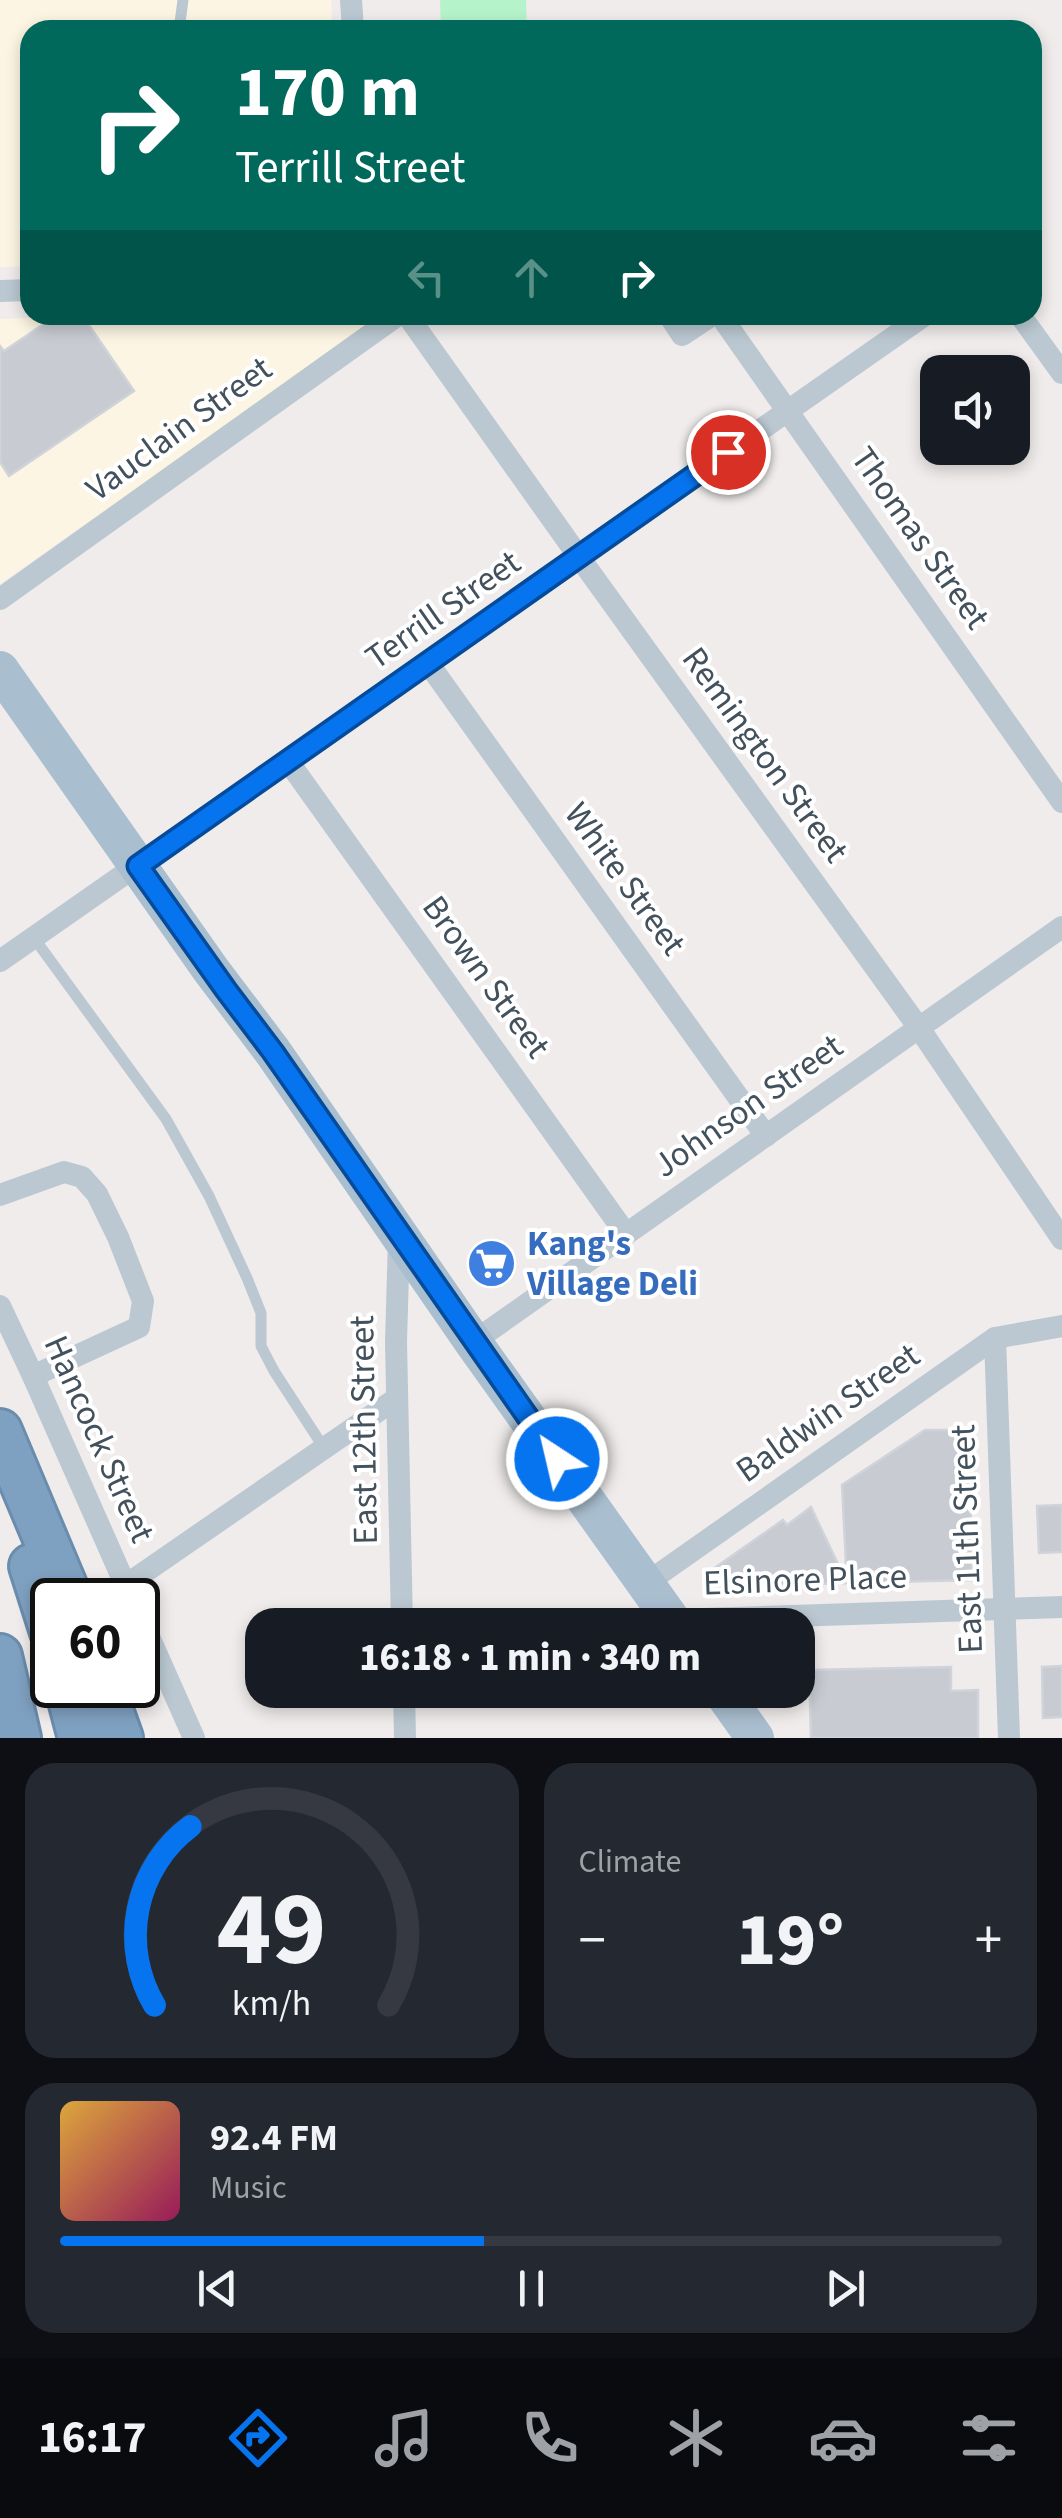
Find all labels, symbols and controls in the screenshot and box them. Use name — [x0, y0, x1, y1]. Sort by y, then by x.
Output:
text: 170 m — [235, 43, 420, 143]
icon: right — [70, 60, 200, 190]
text: Terrill Street — [235, 136, 465, 200]
icon: left — [399, 250, 454, 305]
icon: ahead — [504, 250, 559, 305]
icon: right — [609, 250, 664, 305]
street label: Vauclain Street — [76, 344, 282, 514]
map controls — [920, 355, 1030, 465]
button: sound — [920, 355, 1030, 465]
pin — [686, 410, 771, 495]
icon: arrive — [701, 425, 756, 480]
street label: Thomas Street — [838, 437, 1002, 640]
street label: Terrill Street — [355, 538, 531, 682]
street label: Remington Street — [670, 637, 860, 873]
street label: White Street — [552, 792, 698, 966]
street label: Brown Street — [410, 885, 562, 1069]
street label: Johnson Street — [643, 1022, 853, 1190]
place label: Kang's Village Deli — [526, 1219, 698, 1309]
supermarket icon: Kang's Village Deli — [466, 1238, 518, 1290]
street label: East 12th Street — [337, 1315, 391, 1545]
street label: Hancock Street — [31, 1328, 167, 1551]
street label: Baldwin Street — [726, 1331, 930, 1495]
position arrow — [505, 1407, 609, 1511]
street label: East 11th Street — [938, 1423, 996, 1654]
street label: Elsinore Place — [702, 1551, 908, 1609]
speed limit sign: 60 — [30, 1578, 160, 1708]
text: 16:18 · 1 min · 340 m — [359, 1631, 701, 1685]
text: Climate — [579, 1839, 681, 1885]
text: 49 — [217, 1857, 327, 2005]
text: 19° — [736, 1887, 844, 1994]
text: − — [579, 1902, 606, 1980]
text: + — [975, 1902, 1002, 1980]
text: km/h — [232, 1978, 311, 2029]
text: 92.4 FM — [210, 2111, 338, 2165]
text: Music — [210, 2165, 287, 2211]
icon: previous — [190, 2261, 245, 2316]
icon: pause — [504, 2261, 559, 2316]
icon: next — [818, 2261, 873, 2316]
icon: directions — [223, 2403, 293, 2473]
icon: music — [369, 2403, 439, 2473]
icon: phone — [515, 2403, 585, 2473]
icon: climate — [661, 2403, 731, 2473]
icon: car — [808, 2403, 878, 2473]
icon: filters — [954, 2403, 1024, 2473]
text: 16:17 — [38, 2406, 147, 2470]

